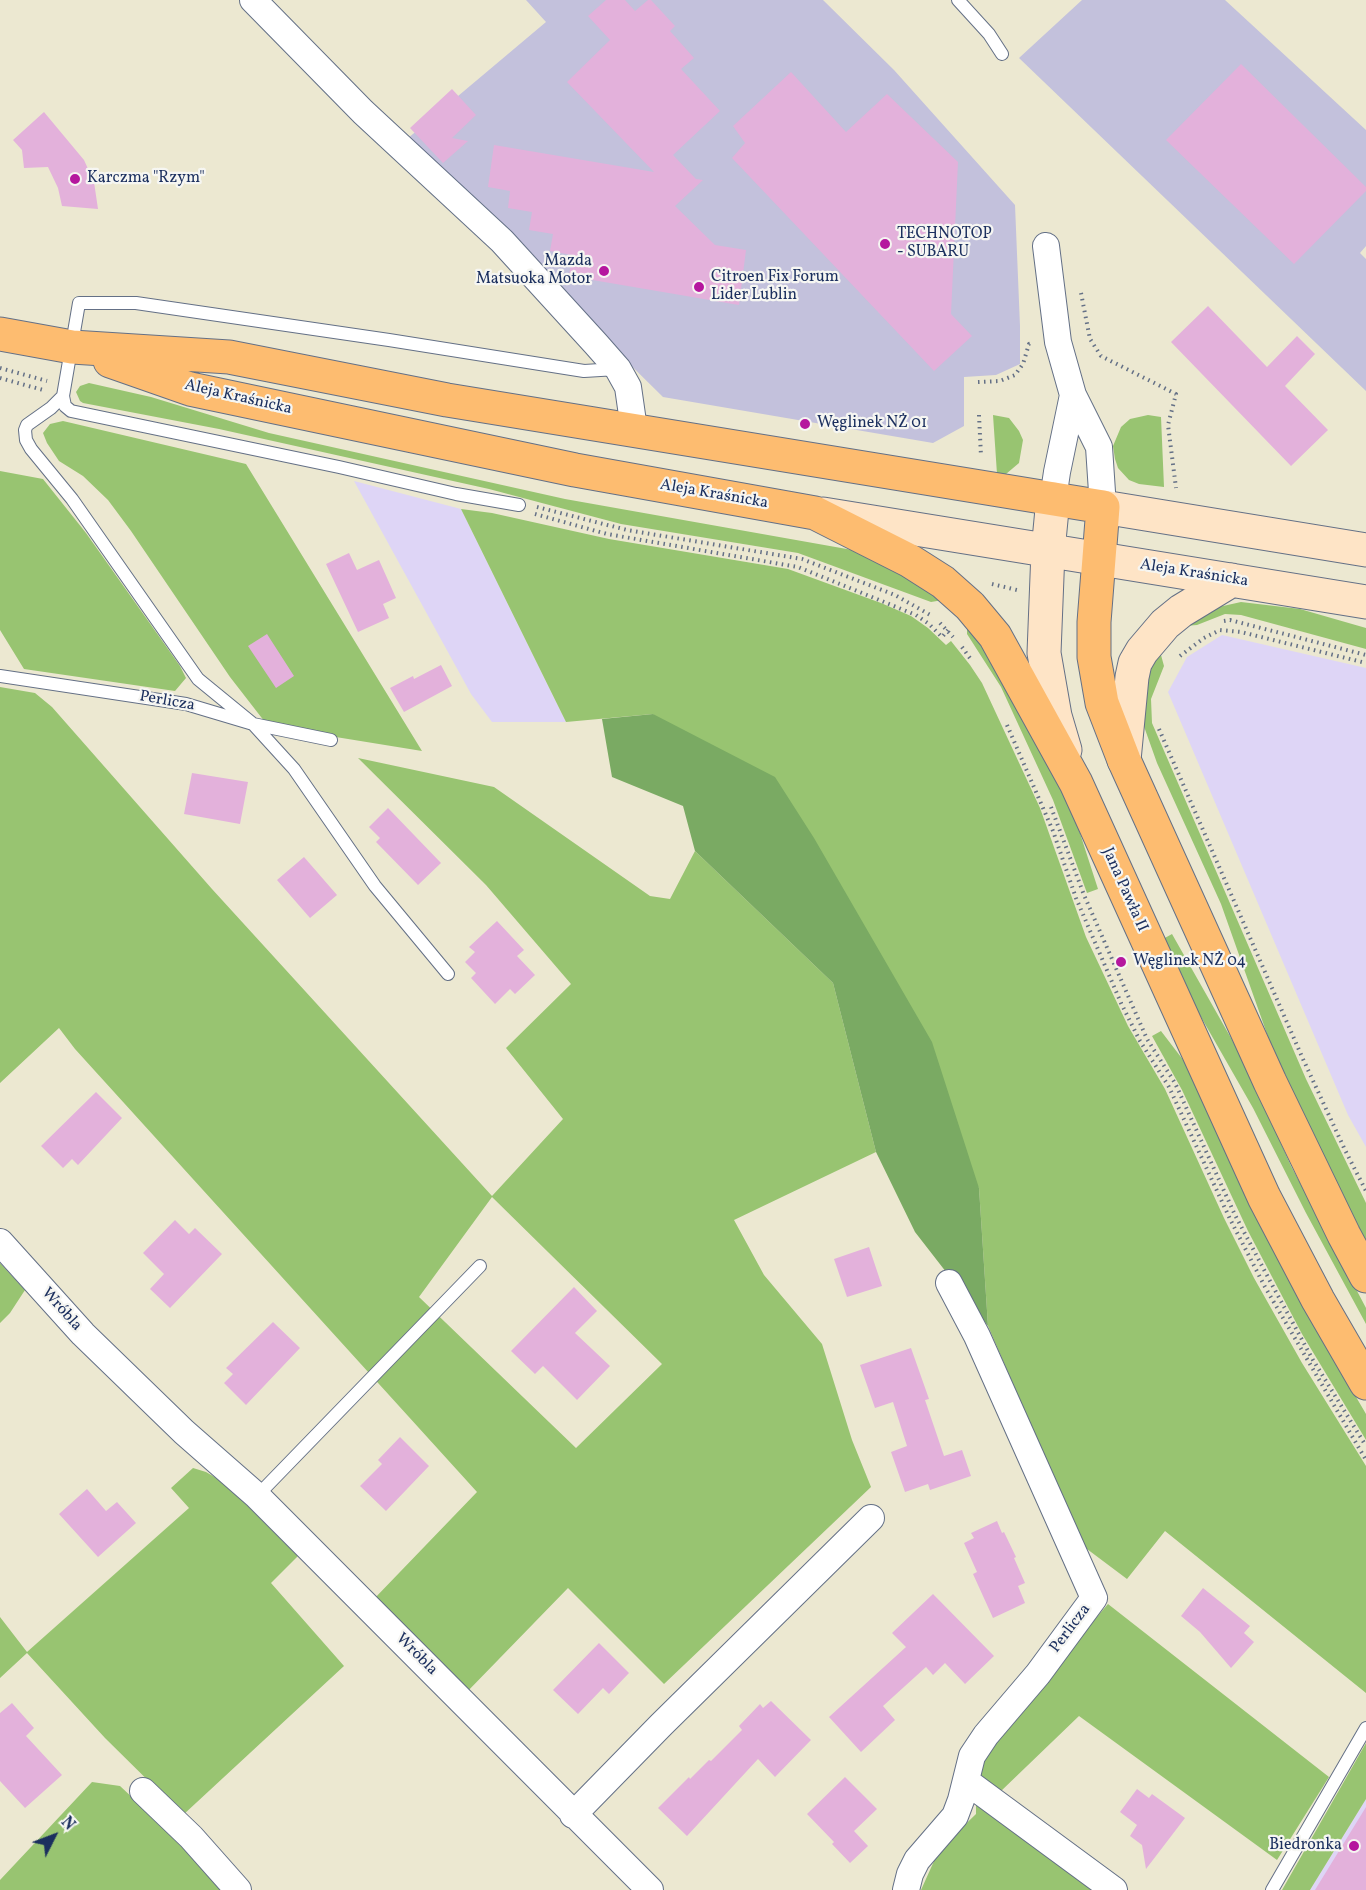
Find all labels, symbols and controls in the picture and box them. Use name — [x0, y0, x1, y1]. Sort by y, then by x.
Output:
place label: Karczma "Rzym" — [87, 169, 205, 189]
marker: Karczma "Rzym" — [68, 172, 82, 186]
place label: TECHNOTOP - SUBARU — [897, 225, 992, 263]
marker: TECHNOTOP - SUBARU — [878, 237, 892, 251]
place label: Mazda Matsuoka Motor — [476, 252, 592, 290]
marker: Mazda Matsuoka Motor — [597, 264, 611, 278]
place label: Citroen Fix Forum Lider Lublin — [711, 268, 839, 306]
marker: Citroen Fix Forum Lider Lublin — [692, 280, 706, 294]
street label: Aleja Kraśnicka — [182, 376, 294, 420]
place label: Węglinek NŻ 01 — [817, 414, 927, 434]
marker: Węglinek NŻ 01 — [798, 417, 812, 431]
street label: Aleja Kraśnicka — [658, 476, 770, 514]
street label: Aleja Kraśnicka — [1138, 556, 1250, 592]
street label: Perlicza — [138, 688, 196, 716]
street label: Jana Pawła II — [1097, 845, 1151, 935]
place label: Węglinek NŻ 04 — [1133, 952, 1246, 972]
marker: Węglinek NŻ 04 — [1114, 955, 1128, 969]
street label: Wróbla — [37, 1284, 85, 1336]
street label: Perlicza — [1046, 1601, 1096, 1657]
street label: Wróbla — [391, 1630, 441, 1680]
north arrow — [24, 1806, 84, 1866]
text: N — [55, 1812, 79, 1836]
place label: Biedronka — [1269, 1836, 1342, 1856]
marker: Biedronka — [1347, 1839, 1361, 1853]

